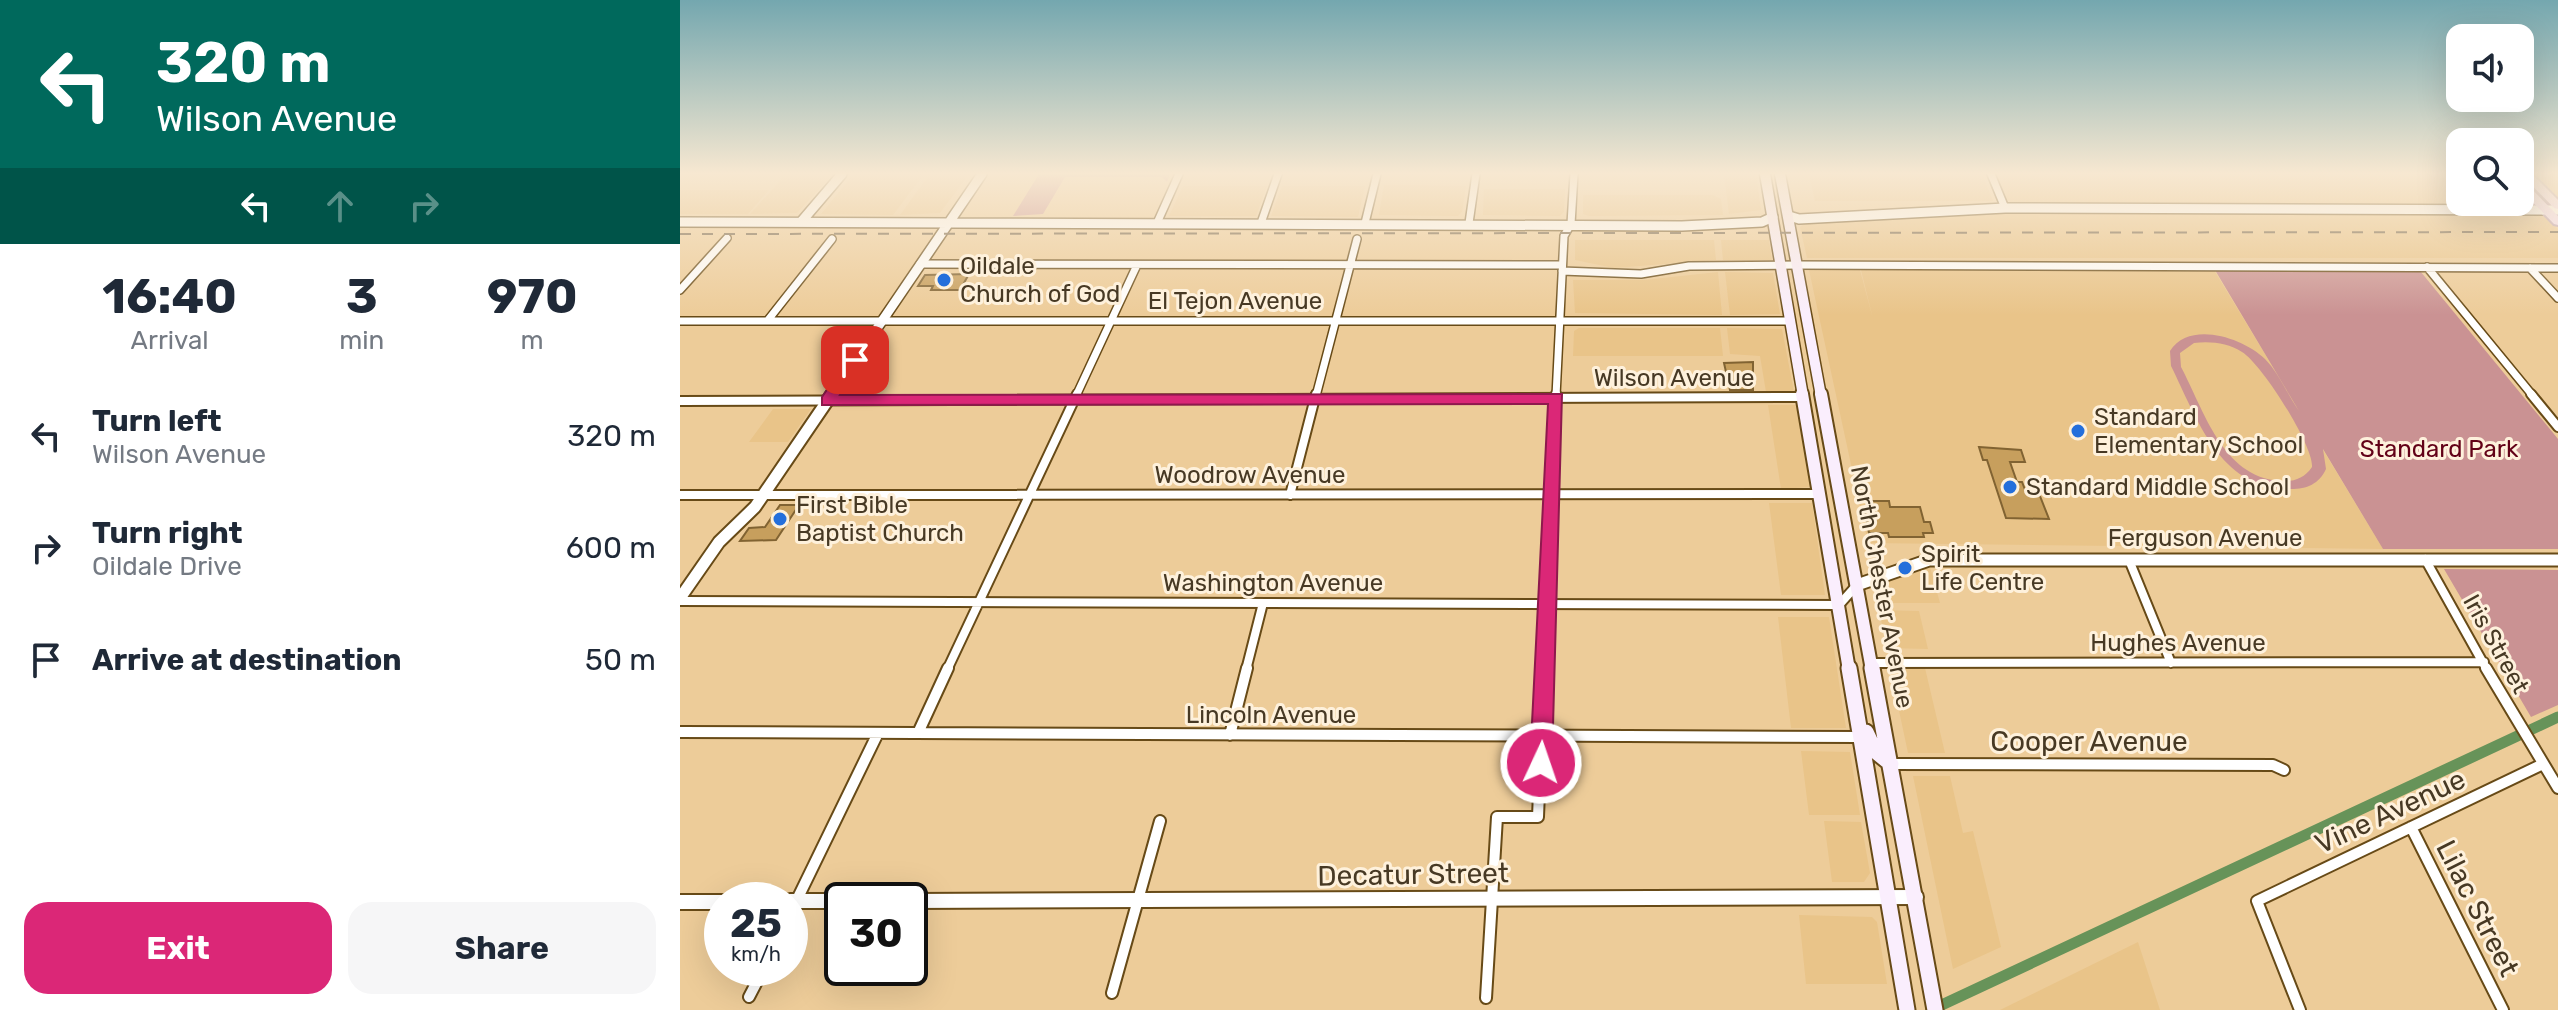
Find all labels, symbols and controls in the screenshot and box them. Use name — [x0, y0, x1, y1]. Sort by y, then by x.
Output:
map controls — [2446, 24, 2534, 216]
button: sound — [2446, 24, 2534, 112]
text: 320 m — [156, 30, 331, 96]
icon: left — [24, 32, 128, 136]
text: Wilson Avenue — [156, 97, 397, 140]
button: search — [2446, 128, 2534, 216]
icon: left — [234, 184, 278, 228]
icon: ahead — [318, 184, 362, 228]
icon: right — [402, 184, 446, 228]
place label: Oildale Church of God — [960, 252, 1120, 308]
text: 16:40 — [102, 268, 237, 325]
text: 3 — [346, 268, 378, 325]
text: 970 — [487, 268, 578, 325]
marker: Oildale Church of God — [935, 271, 953, 289]
street label: El Tejon Avenue — [1148, 287, 1322, 315]
text: Arrival — [131, 325, 209, 356]
text: min — [339, 325, 384, 356]
text: m — [521, 325, 544, 356]
pin — [821, 326, 889, 394]
icon: arrive — [833, 338, 877, 382]
street label: Wilson Avenue — [1594, 364, 1754, 392]
text: Turn left — [92, 403, 222, 439]
place label: Standard Elementary School — [2094, 403, 2303, 459]
icon: left — [24, 414, 68, 458]
text: 320 m — [567, 418, 656, 454]
marker: Standard Elementary School — [2069, 422, 2087, 440]
park label: Standard Park — [2360, 435, 2519, 463]
text: Wilson Avenue — [92, 439, 266, 470]
street label: Woodrow Avenue — [1155, 461, 1345, 489]
street label: North Chester Avenue — [1845, 463, 1919, 711]
place label: Standard Middle School — [2026, 473, 2289, 501]
marker: Standard Middle School — [2001, 478, 2019, 496]
place label: First Bible Baptist Church — [796, 491, 964, 547]
marker: First Bible Baptist Church — [771, 510, 789, 528]
text: Turn right — [92, 515, 243, 551]
street label: Ferguson Avenue — [2108, 524, 2302, 552]
icon: right — [24, 526, 68, 570]
text: 600 m — [566, 530, 656, 566]
place label: Spirit Life Centre — [1921, 540, 2044, 596]
text: Oildale Drive — [92, 551, 242, 582]
marker: Spirit Life Centre — [1896, 559, 1914, 577]
street label: Washington Avenue — [1163, 569, 1383, 597]
street label: Iris Street — [2457, 590, 2535, 698]
street label: Hughes Avenue — [2090, 629, 2266, 657]
icon: arrive — [24, 638, 68, 682]
text: Arrive at destination — [92, 642, 402, 678]
text: 50 m — [585, 642, 656, 678]
street label: Lincoln Avenue — [1186, 701, 1356, 729]
position arrow — [1499, 721, 1583, 805]
street label: Cooper Avenue — [1990, 725, 2188, 758]
street label: Vine Avenue — [2310, 762, 2471, 861]
street label: Lilac Street — [2429, 835, 2526, 982]
street label: Decatur Street — [1317, 856, 1509, 893]
speed limit sign: 30 — [824, 882, 928, 986]
text: 25 — [730, 900, 782, 947]
button: Exit — [24, 902, 332, 994]
button: Share — [348, 902, 656, 994]
text: km/h — [731, 942, 781, 966]

